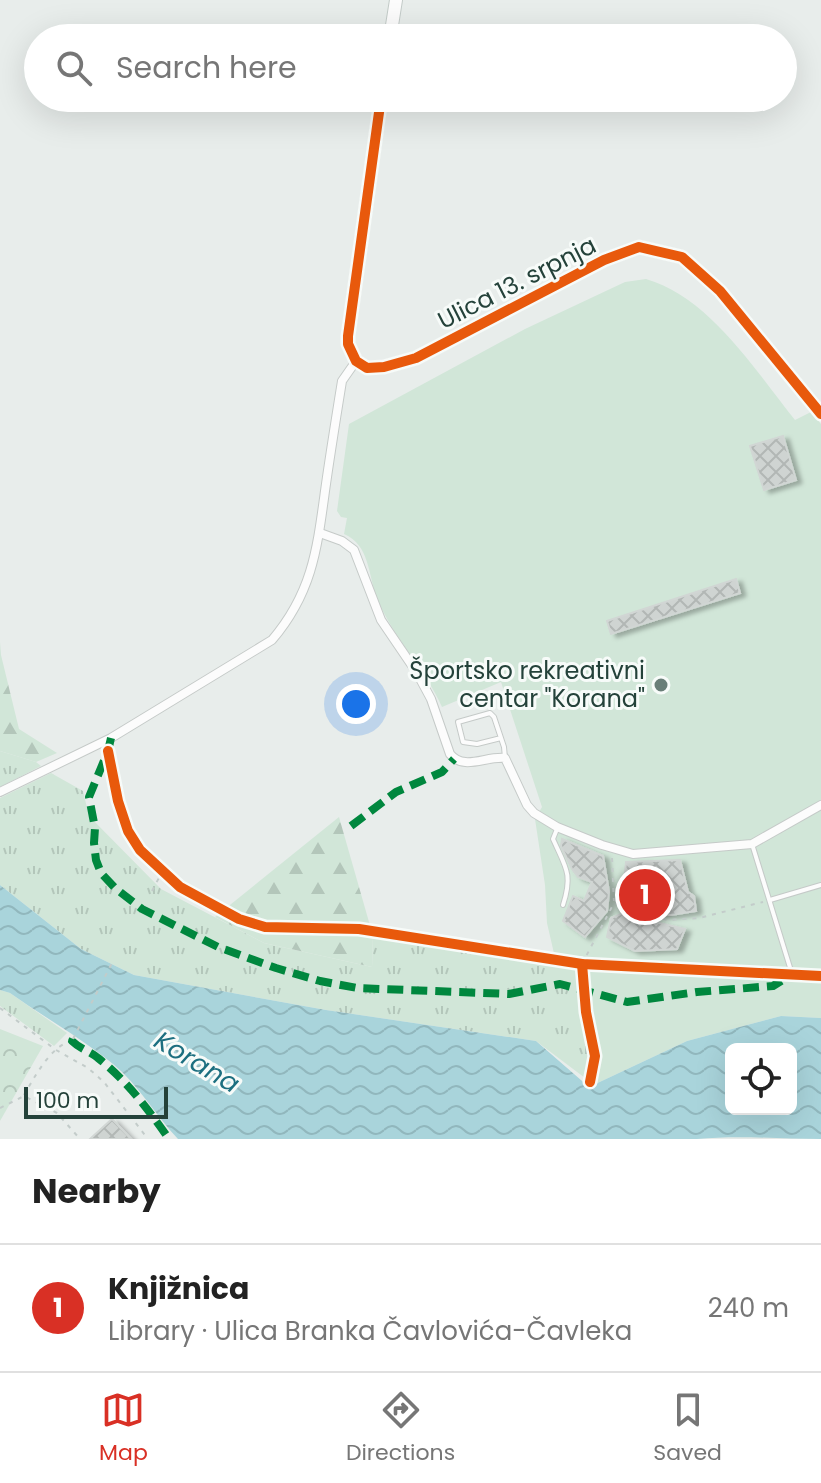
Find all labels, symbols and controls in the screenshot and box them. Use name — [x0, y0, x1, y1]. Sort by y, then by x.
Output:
search box — [24, 24, 797, 112]
icon: search — [52, 46, 96, 90]
text: Search here — [116, 46, 297, 89]
street label: Ulica 13. srpnja — [432, 228, 602, 337]
place label: Športsko rekreativni centar "Korana" — [409, 654, 645, 715]
marker: Športsko rekreativni centar "Korana" — [652, 676, 670, 694]
your location — [336, 684, 376, 724]
pin: 1 — [619, 865, 671, 925]
water label: Korana — [148, 1022, 246, 1102]
map controls — [725, 1043, 797, 1115]
button: locate — [725, 1043, 797, 1115]
scale bar — [24, 1083, 168, 1119]
text: 100 m — [36, 1085, 99, 1116]
text: Nearby — [32, 1167, 161, 1215]
text: Knjižnica — [108, 1267, 249, 1310]
text: 1 — [53, 1290, 63, 1326]
text: 240 m — [708, 1290, 789, 1326]
text: Library · Ulica Branka Čavlovića-Čavleka — [108, 1313, 632, 1349]
tab: Map — [99, 1388, 148, 1469]
tab: Directions — [346, 1388, 455, 1469]
tab: Saved — [653, 1388, 722, 1469]

